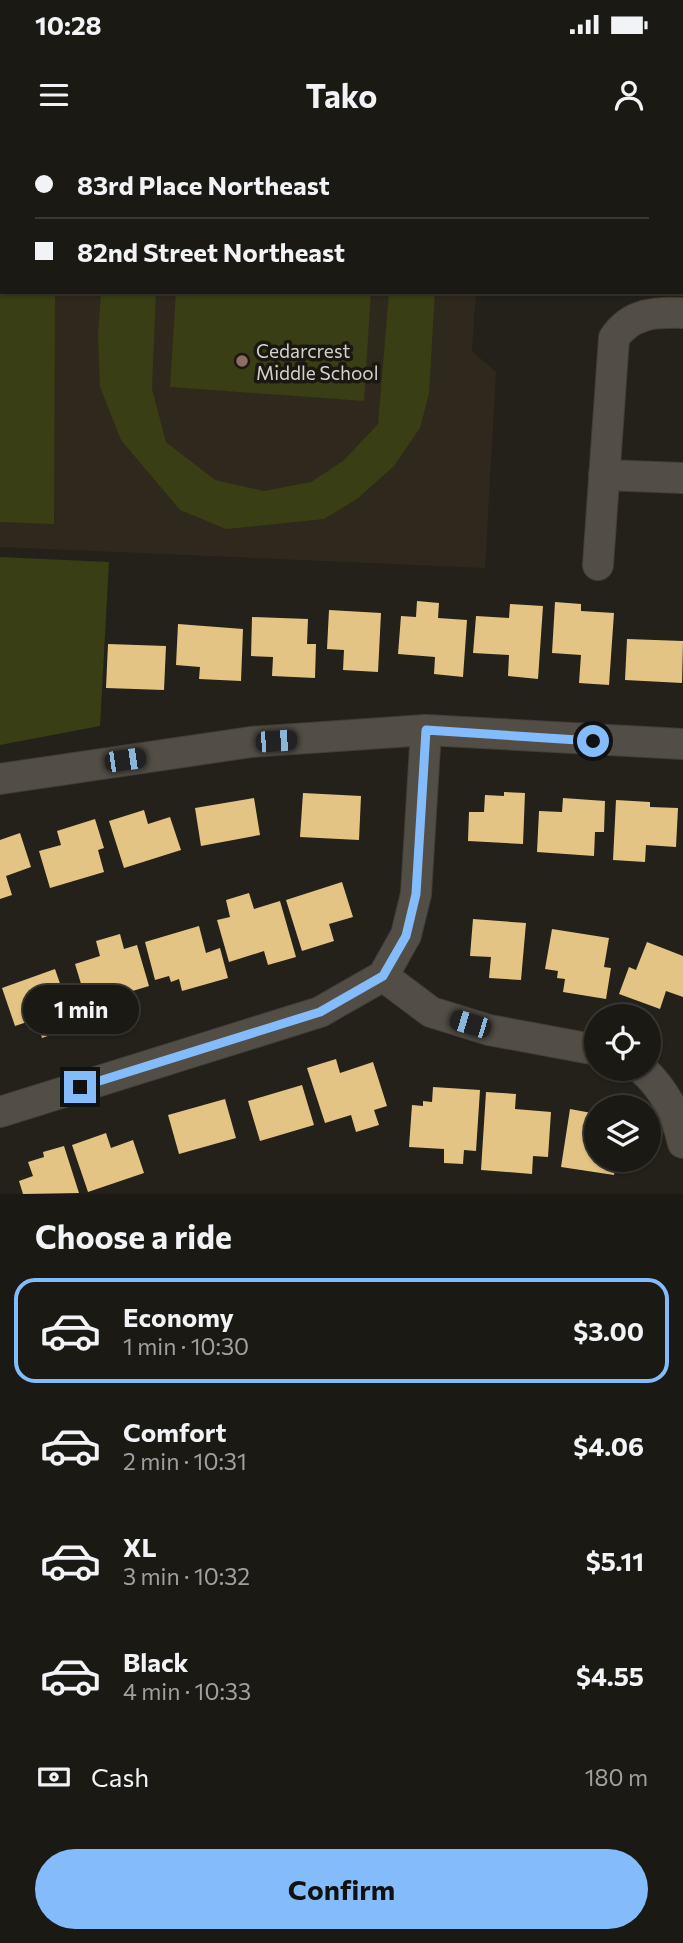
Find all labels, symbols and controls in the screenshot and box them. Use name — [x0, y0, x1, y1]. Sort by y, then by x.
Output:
text: 10:28 — [35, 9, 102, 40]
text: Tako — [306, 75, 377, 115]
icon: menu — [35, 76, 73, 114]
icon: person — [610, 76, 648, 114]
text: 83rd Place Northeast — [77, 169, 330, 200]
text: 82nd Street Northeast — [77, 236, 345, 267]
place label: Cedarcrest Middle School — [256, 339, 378, 384]
marker: Cedarcrest Middle School — [234, 353, 250, 369]
route start — [577, 725, 609, 757]
car — [255, 729, 298, 753]
car — [103, 747, 148, 773]
callout: 1 min — [22, 986, 138, 1034]
text: 1 min — [54, 995, 108, 1023]
map controls — [584, 1004, 661, 1172]
button: locate — [584, 1004, 661, 1081]
car — [447, 1008, 494, 1040]
route end — [64, 1071, 96, 1103]
button: layers — [584, 1095, 661, 1172]
text: Choose a ride — [35, 1216, 232, 1256]
icon: car — [39, 1299, 102, 1362]
text: Economy — [123, 1301, 234, 1332]
text: $3.00 — [573, 1315, 644, 1346]
text: 1 min · 10:30 — [123, 1332, 249, 1360]
icon: car — [39, 1414, 102, 1477]
text: Comfort — [123, 1416, 226, 1447]
text: $4.06 — [573, 1430, 644, 1461]
text: 2 min · 10:31 — [123, 1447, 247, 1475]
icon: car — [39, 1529, 102, 1592]
text: XL — [123, 1531, 157, 1562]
text: $5.11 — [586, 1545, 644, 1576]
text: 3 min · 10:32 — [123, 1562, 250, 1590]
icon: car — [39, 1644, 102, 1707]
text: Black — [123, 1646, 189, 1677]
text: $4.55 — [576, 1660, 644, 1691]
text: 4 min · 10:33 — [123, 1677, 251, 1705]
icon: cash — [35, 1758, 73, 1796]
text: Cash — [91, 1761, 149, 1792]
text: 180 m — [585, 1763, 648, 1791]
button: Confirm — [35, 1849, 648, 1929]

